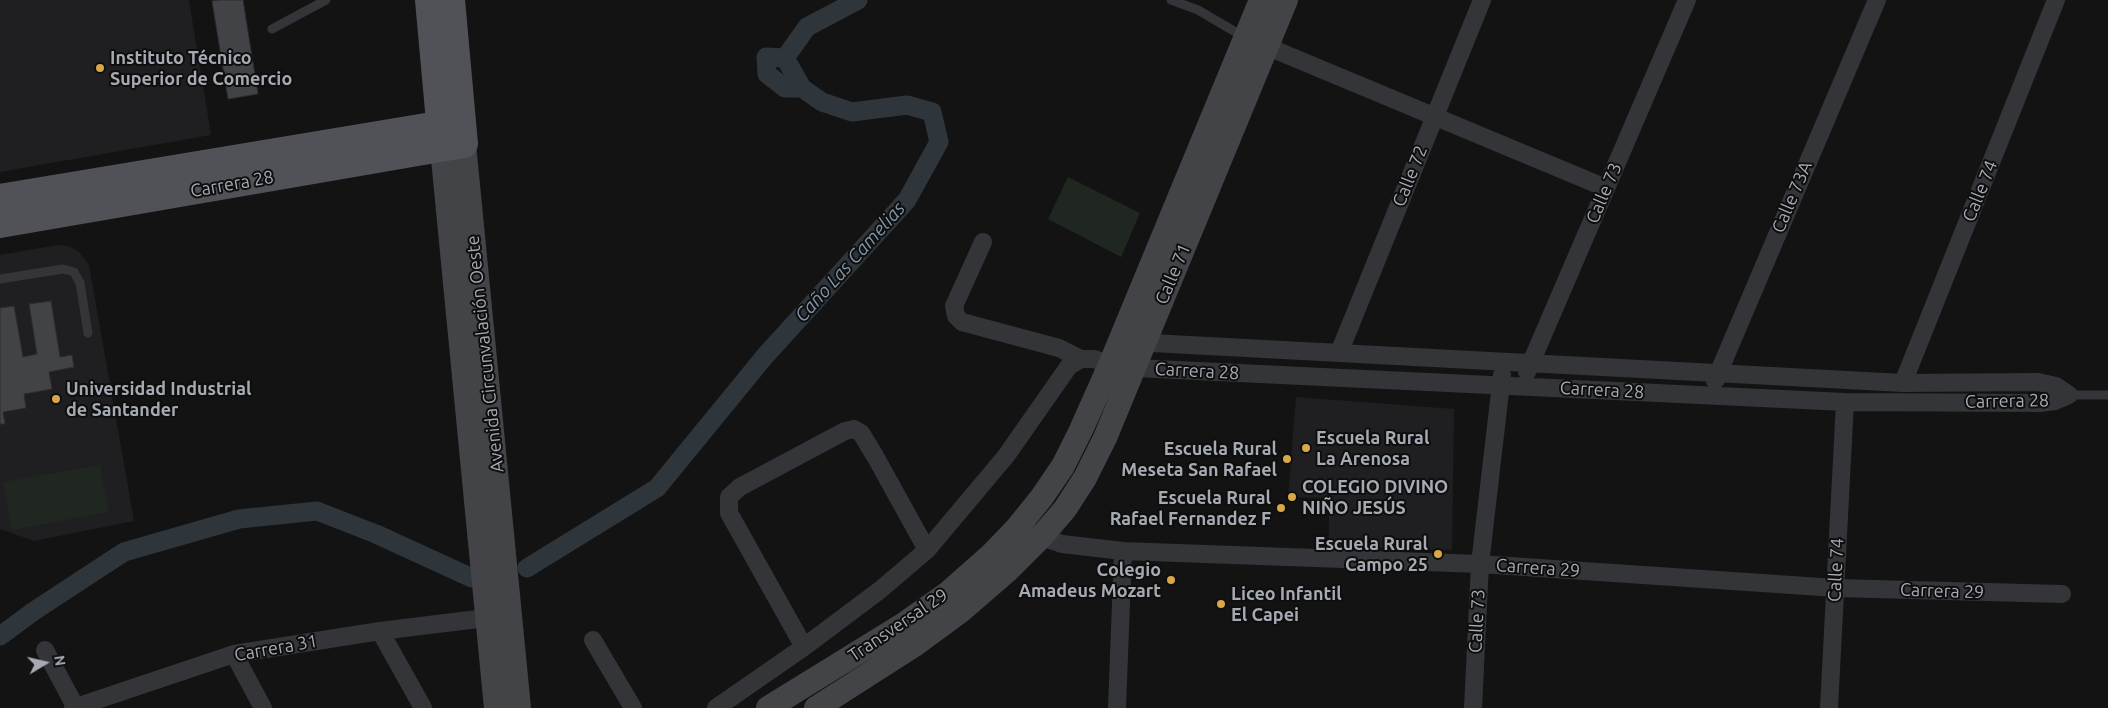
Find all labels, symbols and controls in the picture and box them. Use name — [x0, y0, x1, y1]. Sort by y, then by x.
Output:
place label: Instituto Técnico Superior de Comercio — [110, 47, 292, 90]
marker: Instituto Técnico Superior de Comercio — [94, 62, 106, 74]
street label: Calle 72 — [1388, 142, 1432, 210]
street label: Calle 74 — [1958, 157, 2002, 225]
street label: Calle 73A — [1767, 158, 1817, 236]
street label: Calle 73 — [1582, 159, 1626, 227]
street label: Carrera 28 — [189, 166, 275, 202]
water label: Caño Las Camelias — [790, 197, 910, 327]
street label: Avenida Circunvalación Oeste — [462, 234, 508, 474]
street label: Calle 71 — [1151, 240, 1195, 308]
street label: Carrera 28 — [1154, 358, 1240, 384]
street label: Carrera 28 — [1559, 377, 1645, 403]
place label: Universidad Industrial de Santander — [66, 378, 251, 420]
street label: Carrera 28 — [1965, 389, 2049, 413]
marker: Universidad Industrial de Santander — [50, 393, 62, 405]
place label: Escuela Rural La Arenosa — [1316, 427, 1429, 469]
place label: Escuela Rural Meseta San Rafael — [1121, 438, 1277, 480]
marker: Escuela Rural La Arenosa — [1300, 442, 1312, 454]
marker: Escuela Rural Meseta San Rafael — [1281, 453, 1293, 465]
place label: COLEGIO DIVINO NIÑO JESÚS — [1302, 476, 1448, 518]
place label: Escuela Rural Rafael Fernandez F — [1110, 487, 1271, 530]
marker: COLEGIO DIVINO NIÑO JESÚS — [1286, 491, 1298, 503]
marker: Escuela Rural Rafael Fernandez F — [1275, 502, 1287, 514]
place label: Escuela Rural Campo 25 — [1315, 533, 1428, 576]
street label: Calle 74 — [1824, 537, 1848, 603]
marker: Escuela Rural Campo 25 — [1432, 548, 1444, 560]
street label: Carrera 29 — [1495, 554, 1581, 582]
place label: Colegio Amadeus Mozart — [1018, 559, 1161, 602]
marker: Colegio Amadeus Mozart — [1165, 574, 1177, 586]
street label: Carrera 29 — [1899, 579, 1985, 603]
place label: Liceo Infantil El Capei — [1231, 583, 1342, 626]
street label: Transversal 29 — [844, 584, 952, 666]
street label: Calle 73 — [1465, 588, 1489, 654]
marker: Liceo Infantil El Capei — [1215, 598, 1227, 610]
street label: Carrera 31 — [233, 630, 319, 666]
north arrow — [20, 638, 70, 688]
text: N — [51, 654, 69, 667]

